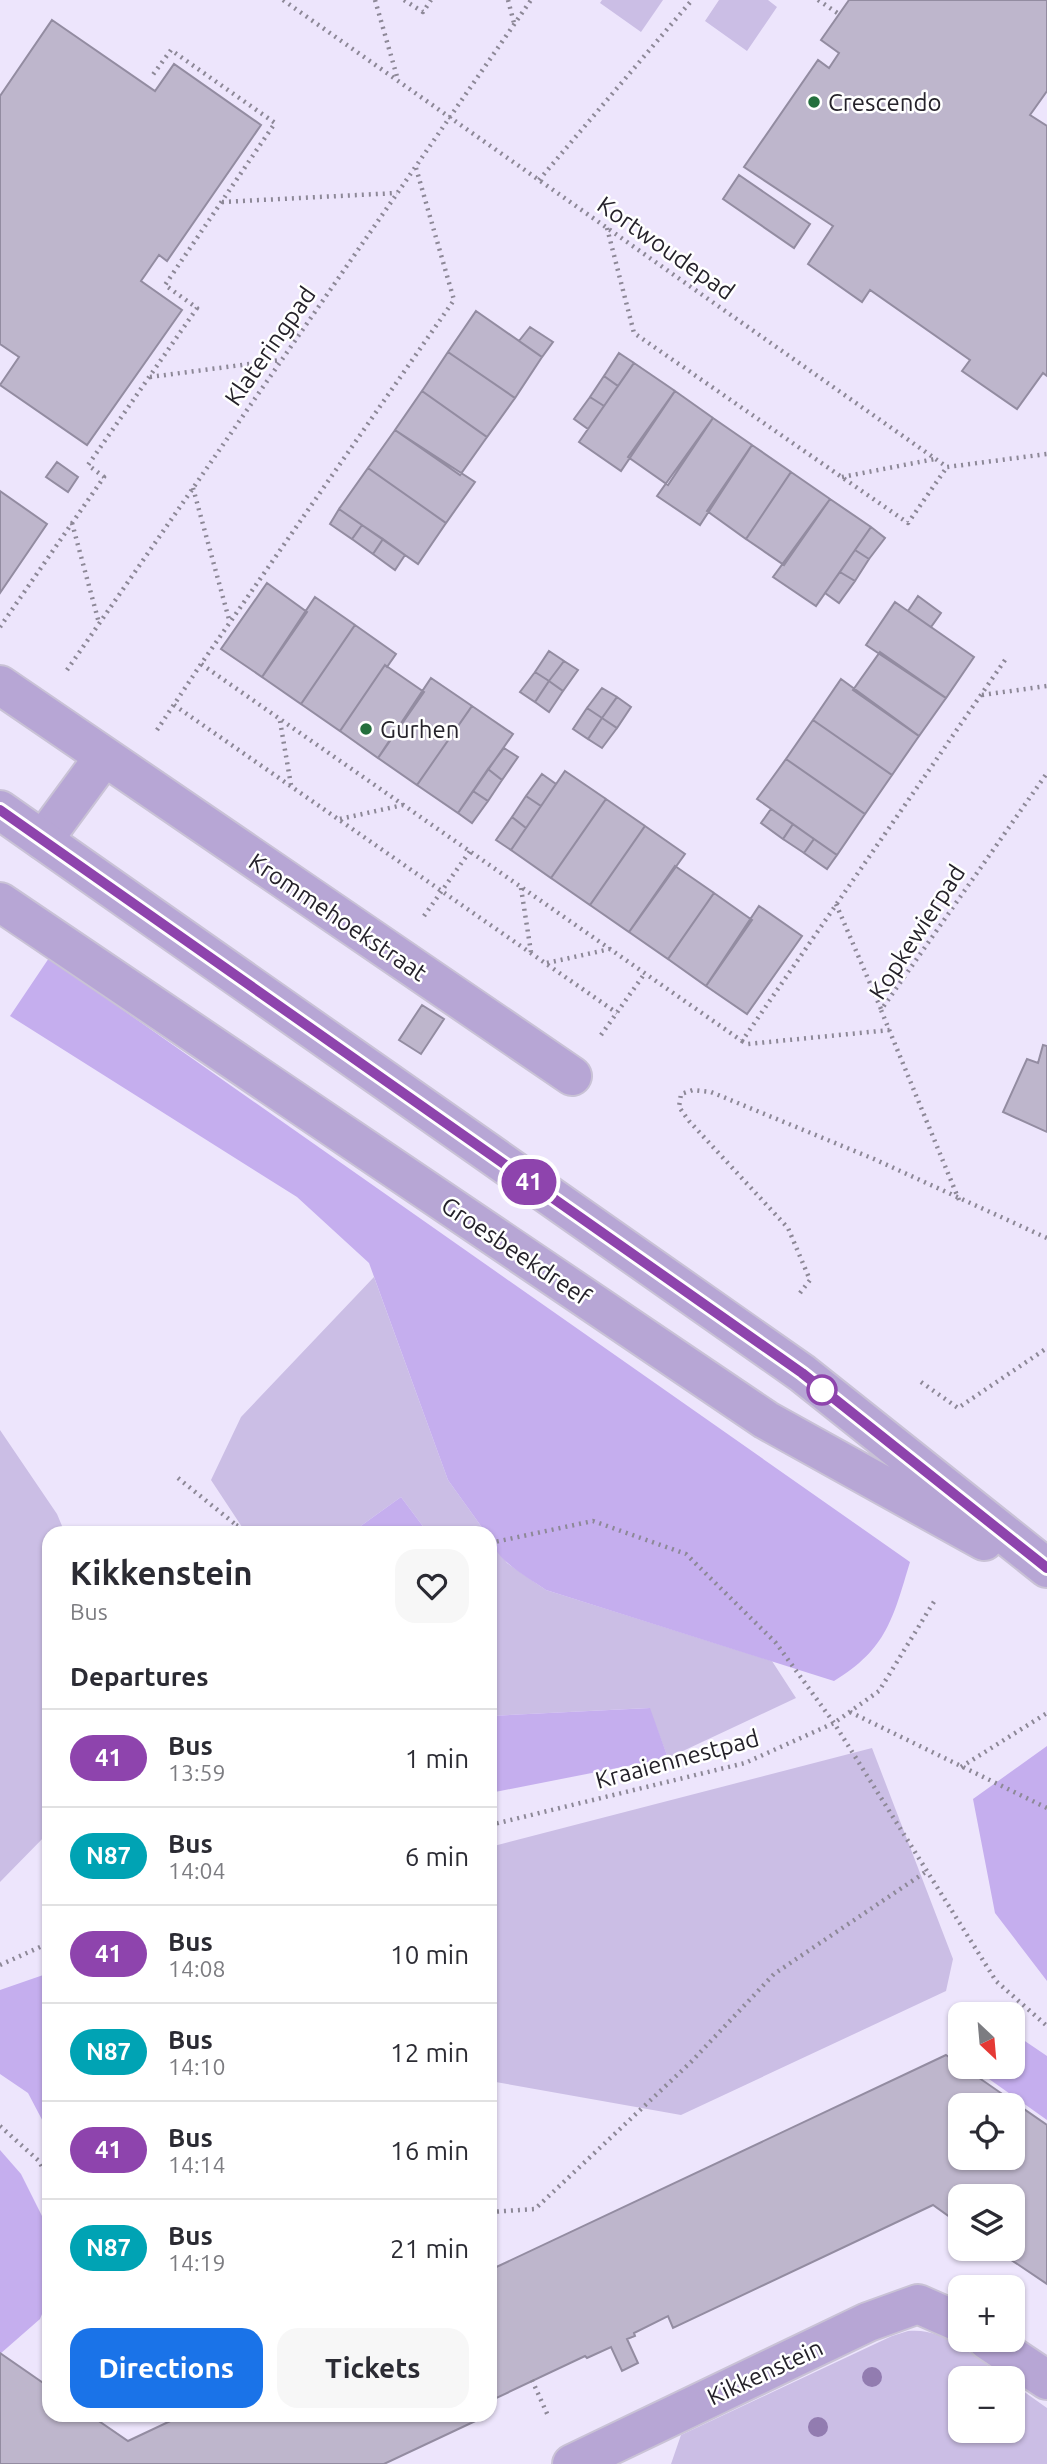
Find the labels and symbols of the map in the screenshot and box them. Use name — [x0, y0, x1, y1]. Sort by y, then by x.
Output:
place label: Crescendo — [828, 89, 942, 116]
marker: Crescendo — [806, 94, 822, 110]
street label: Kortwoudepad — [592, 191, 740, 305]
street label: Klateringpad — [219, 281, 321, 411]
place label: Gurhen — [380, 716, 459, 743]
marker: Gurhen — [358, 721, 374, 737]
street label: Krommehoekstraat — [244, 847, 432, 987]
street label: Kopkewierpad — [864, 860, 970, 1004]
line badge: 41 — [498, 1159, 560, 1205]
street label: Groesbeekdreef — [436, 1191, 596, 1311]
unlabelled marker — [807, 1375, 837, 1405]
street label: Kraaiennestpad — [592, 1724, 762, 1794]
north arrow — [948, 2002, 1026, 2079]
street label: Kikkenstein — [703, 2333, 827, 2411]

